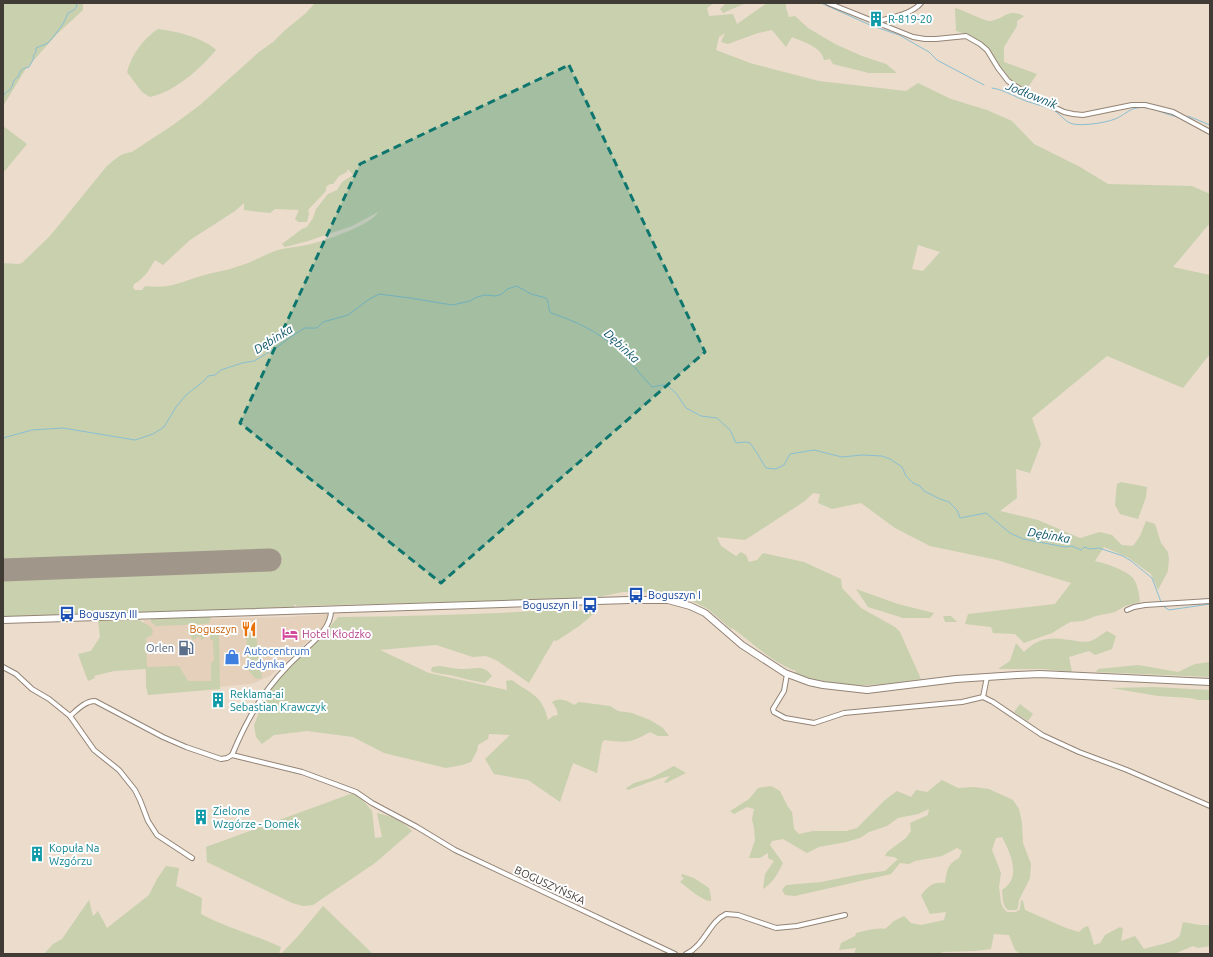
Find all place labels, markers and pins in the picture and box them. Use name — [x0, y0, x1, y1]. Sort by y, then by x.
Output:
building icon: R-819-20 — [867, 10, 885, 28]
place label: R-819-20 — [888, 13, 932, 25]
bus stop icon: Boguszyn I — [627, 586, 645, 604]
place label: Boguszyn I — [648, 589, 701, 601]
bus stop icon: Boguszyn II — [581, 596, 599, 614]
place label: Boguszyn II — [522, 599, 578, 611]
bus stop icon: Boguszyn III — [58, 605, 76, 623]
place label: Boguszyn III — [79, 608, 137, 620]
restaurant icon: Boguszyn — [240, 620, 258, 638]
place label: Boguszyn — [190, 623, 237, 635]
hotel icon: Hotel Kłodzko — [281, 625, 299, 643]
place label: Hotel Kłodzko — [302, 628, 371, 640]
fuel station icon: Orlen — [177, 639, 195, 657]
place label: Orlen — [146, 642, 174, 654]
place label: Autocentrum Jedynka — [244, 645, 310, 670]
shop icon: Autocentrum Jedynka — [223, 648, 241, 666]
place label: Reklama-ai Sebastian Krawczyk — [230, 688, 327, 713]
building icon: Reklama-ai Sebastian Krawczyk — [209, 691, 227, 709]
place label: Zielone Wzgórze - Domek — [213, 805, 300, 830]
building icon: Zielone Wzgórze - Domek — [192, 808, 210, 826]
place label: Kopuła Na Wzgórzu — [49, 842, 99, 867]
building icon: Kopuła Na Wzgórzu — [28, 845, 46, 863]

